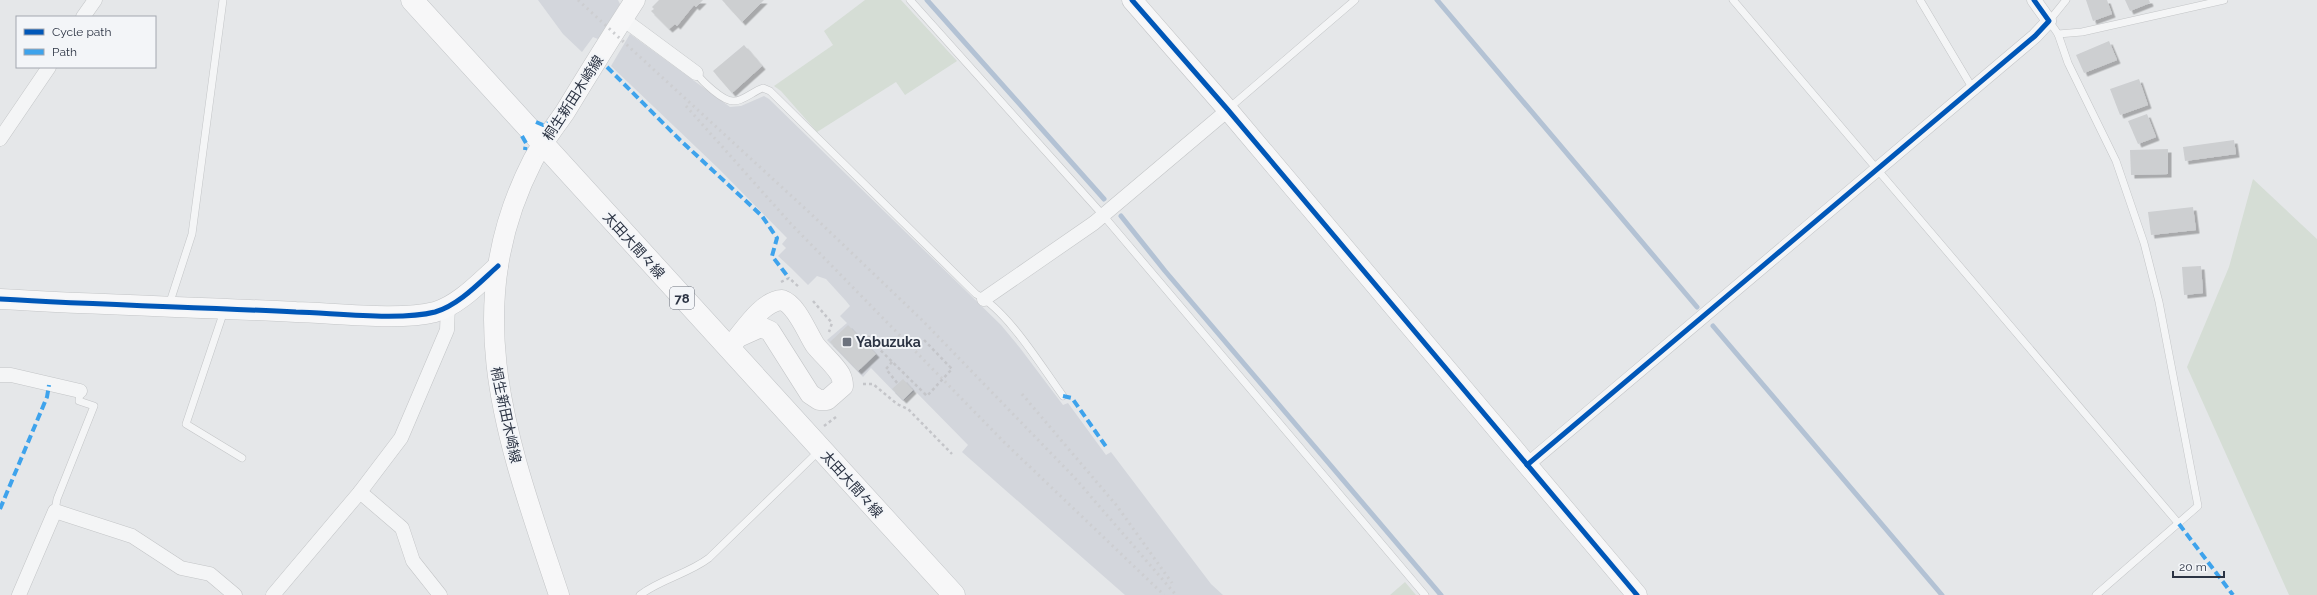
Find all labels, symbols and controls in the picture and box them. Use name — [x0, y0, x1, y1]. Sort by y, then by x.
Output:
legend — [16, 16, 156, 68]
text: Cycle path — [52, 25, 111, 39]
text: Path — [52, 45, 77, 59]
street label: 桐生新田木崎線 — [540, 53, 606, 143]
street label: 太田大間々線 — [600, 208, 668, 282]
road number: 78 — [670, 287, 694, 309]
place label: Yabuzuka — [856, 334, 921, 350]
marker: Yabuzuka — [841, 336, 853, 348]
street label: 桐生新田木崎線 — [488, 365, 524, 465]
street label: 太田大間々線 — [818, 447, 886, 521]
scale bar — [2173, 553, 2224, 579]
text: 20 m — [2179, 560, 2207, 574]

